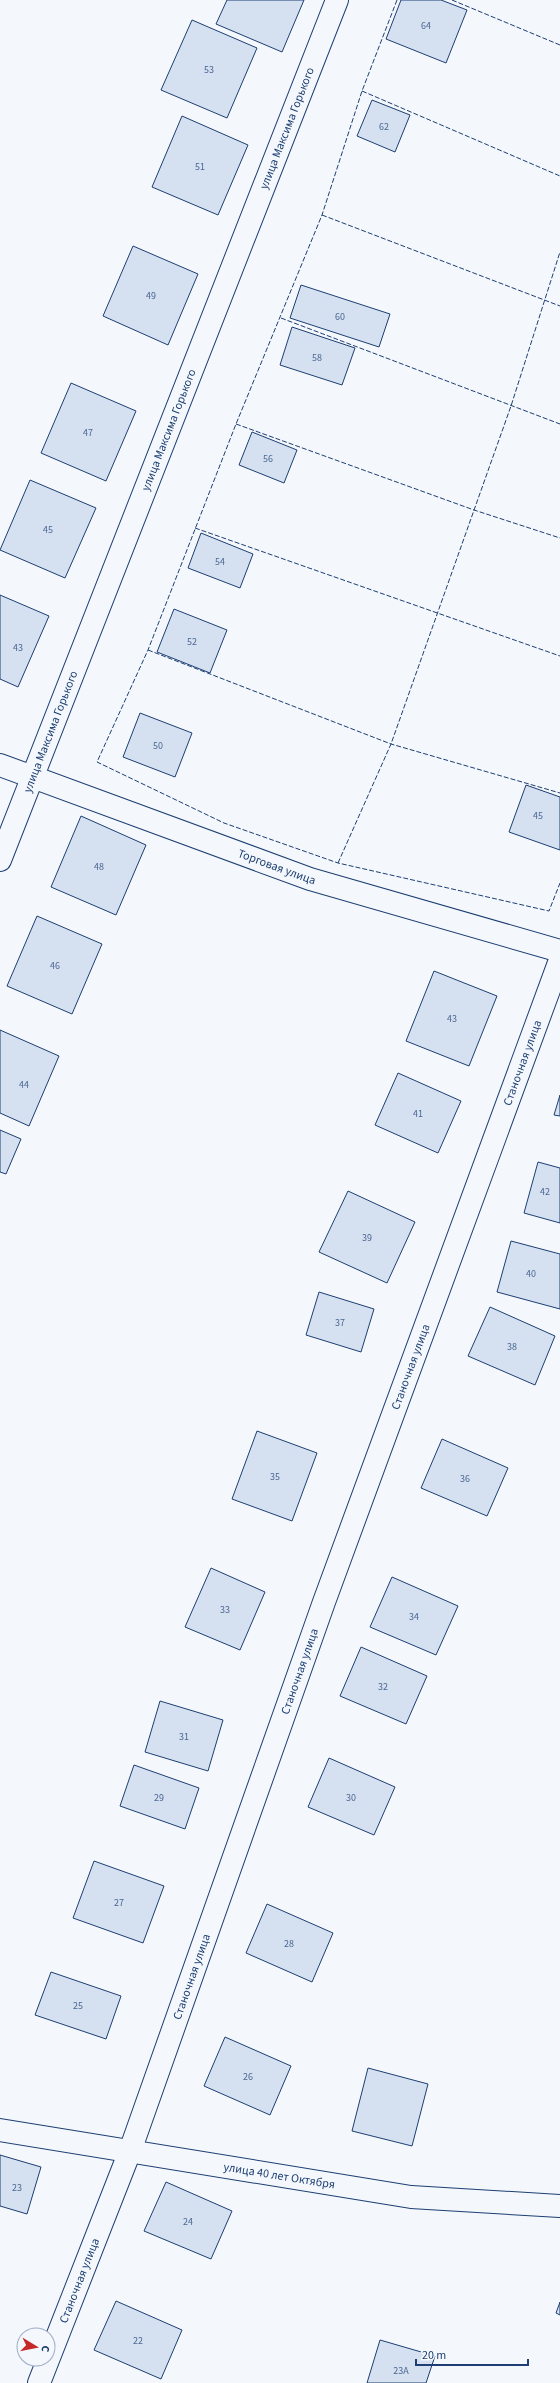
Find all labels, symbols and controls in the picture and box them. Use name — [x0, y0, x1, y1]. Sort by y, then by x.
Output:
house number: 64 — [421, 19, 431, 33]
house number: 53 — [204, 63, 214, 77]
street label: улица Максима Горького — [256, 65, 319, 192]
house number: 62 — [379, 120, 389, 134]
house number: 51 — [195, 160, 205, 174]
house number: 49 — [146, 289, 156, 303]
house number: 60 — [335, 310, 345, 324]
house number: 58 — [312, 351, 322, 365]
street label: улица Максима Горького — [137, 367, 201, 494]
house number: 47 — [83, 426, 93, 440]
house number: 56 — [263, 452, 273, 466]
house number: 45 — [43, 523, 53, 537]
house number: 54 — [215, 555, 225, 569]
house number: 52 — [187, 635, 197, 649]
house number: 43 — [13, 641, 23, 655]
street label: улица Максима Горького — [19, 668, 82, 795]
house number: 50 — [153, 739, 163, 753]
house number: 45 — [533, 809, 543, 823]
street label: Торговая улица — [235, 845, 318, 889]
house number: 48 — [94, 860, 104, 874]
house number: 46 — [50, 959, 60, 973]
house number: 43 — [447, 1012, 457, 1026]
street label: Станочная улица — [499, 1018, 546, 1108]
house number: 44 — [19, 1078, 29, 1092]
house number: 41 — [413, 1107, 423, 1121]
house number: 42 — [540, 1185, 550, 1199]
house number: 39 — [362, 1231, 372, 1245]
house number: 40 — [526, 1267, 536, 1281]
house number: 37 — [335, 1316, 345, 1330]
street label: Станочная улица — [387, 1322, 434, 1412]
house number: 38 — [507, 1340, 517, 1354]
house number: 35 — [270, 1470, 280, 1484]
house number: 36 — [460, 1472, 470, 1486]
house number: 33 — [220, 1603, 230, 1617]
house number: 34 — [409, 1610, 419, 1624]
street label: Станочная улица — [277, 1626, 323, 1717]
house number: 32 — [378, 1680, 388, 1694]
house number: 31 — [179, 1730, 189, 1744]
house number: 29 — [154, 1791, 164, 1805]
house number: 30 — [346, 1791, 356, 1805]
house number: 27 — [114, 1896, 124, 1910]
street label: Станочная улица — [169, 1932, 215, 2022]
house number: 28 — [284, 1937, 294, 1951]
house number: 25 — [73, 1999, 83, 2013]
house number: 26 — [243, 2070, 253, 2084]
street label: улица 40 лет Октября — [222, 2159, 336, 2193]
house number: 23 — [12, 2181, 22, 2195]
house number: 24 — [183, 2215, 193, 2229]
street label: Станочная улица — [55, 2236, 104, 2326]
north arrow — [16, 2327, 56, 2367]
house number: 22 — [133, 2334, 143, 2348]
scale bar — [416, 2341, 528, 2367]
text: С — [37, 2344, 53, 2354]
text: 20 m — [422, 2347, 446, 2364]
house number: 23А — [393, 2364, 409, 2378]

